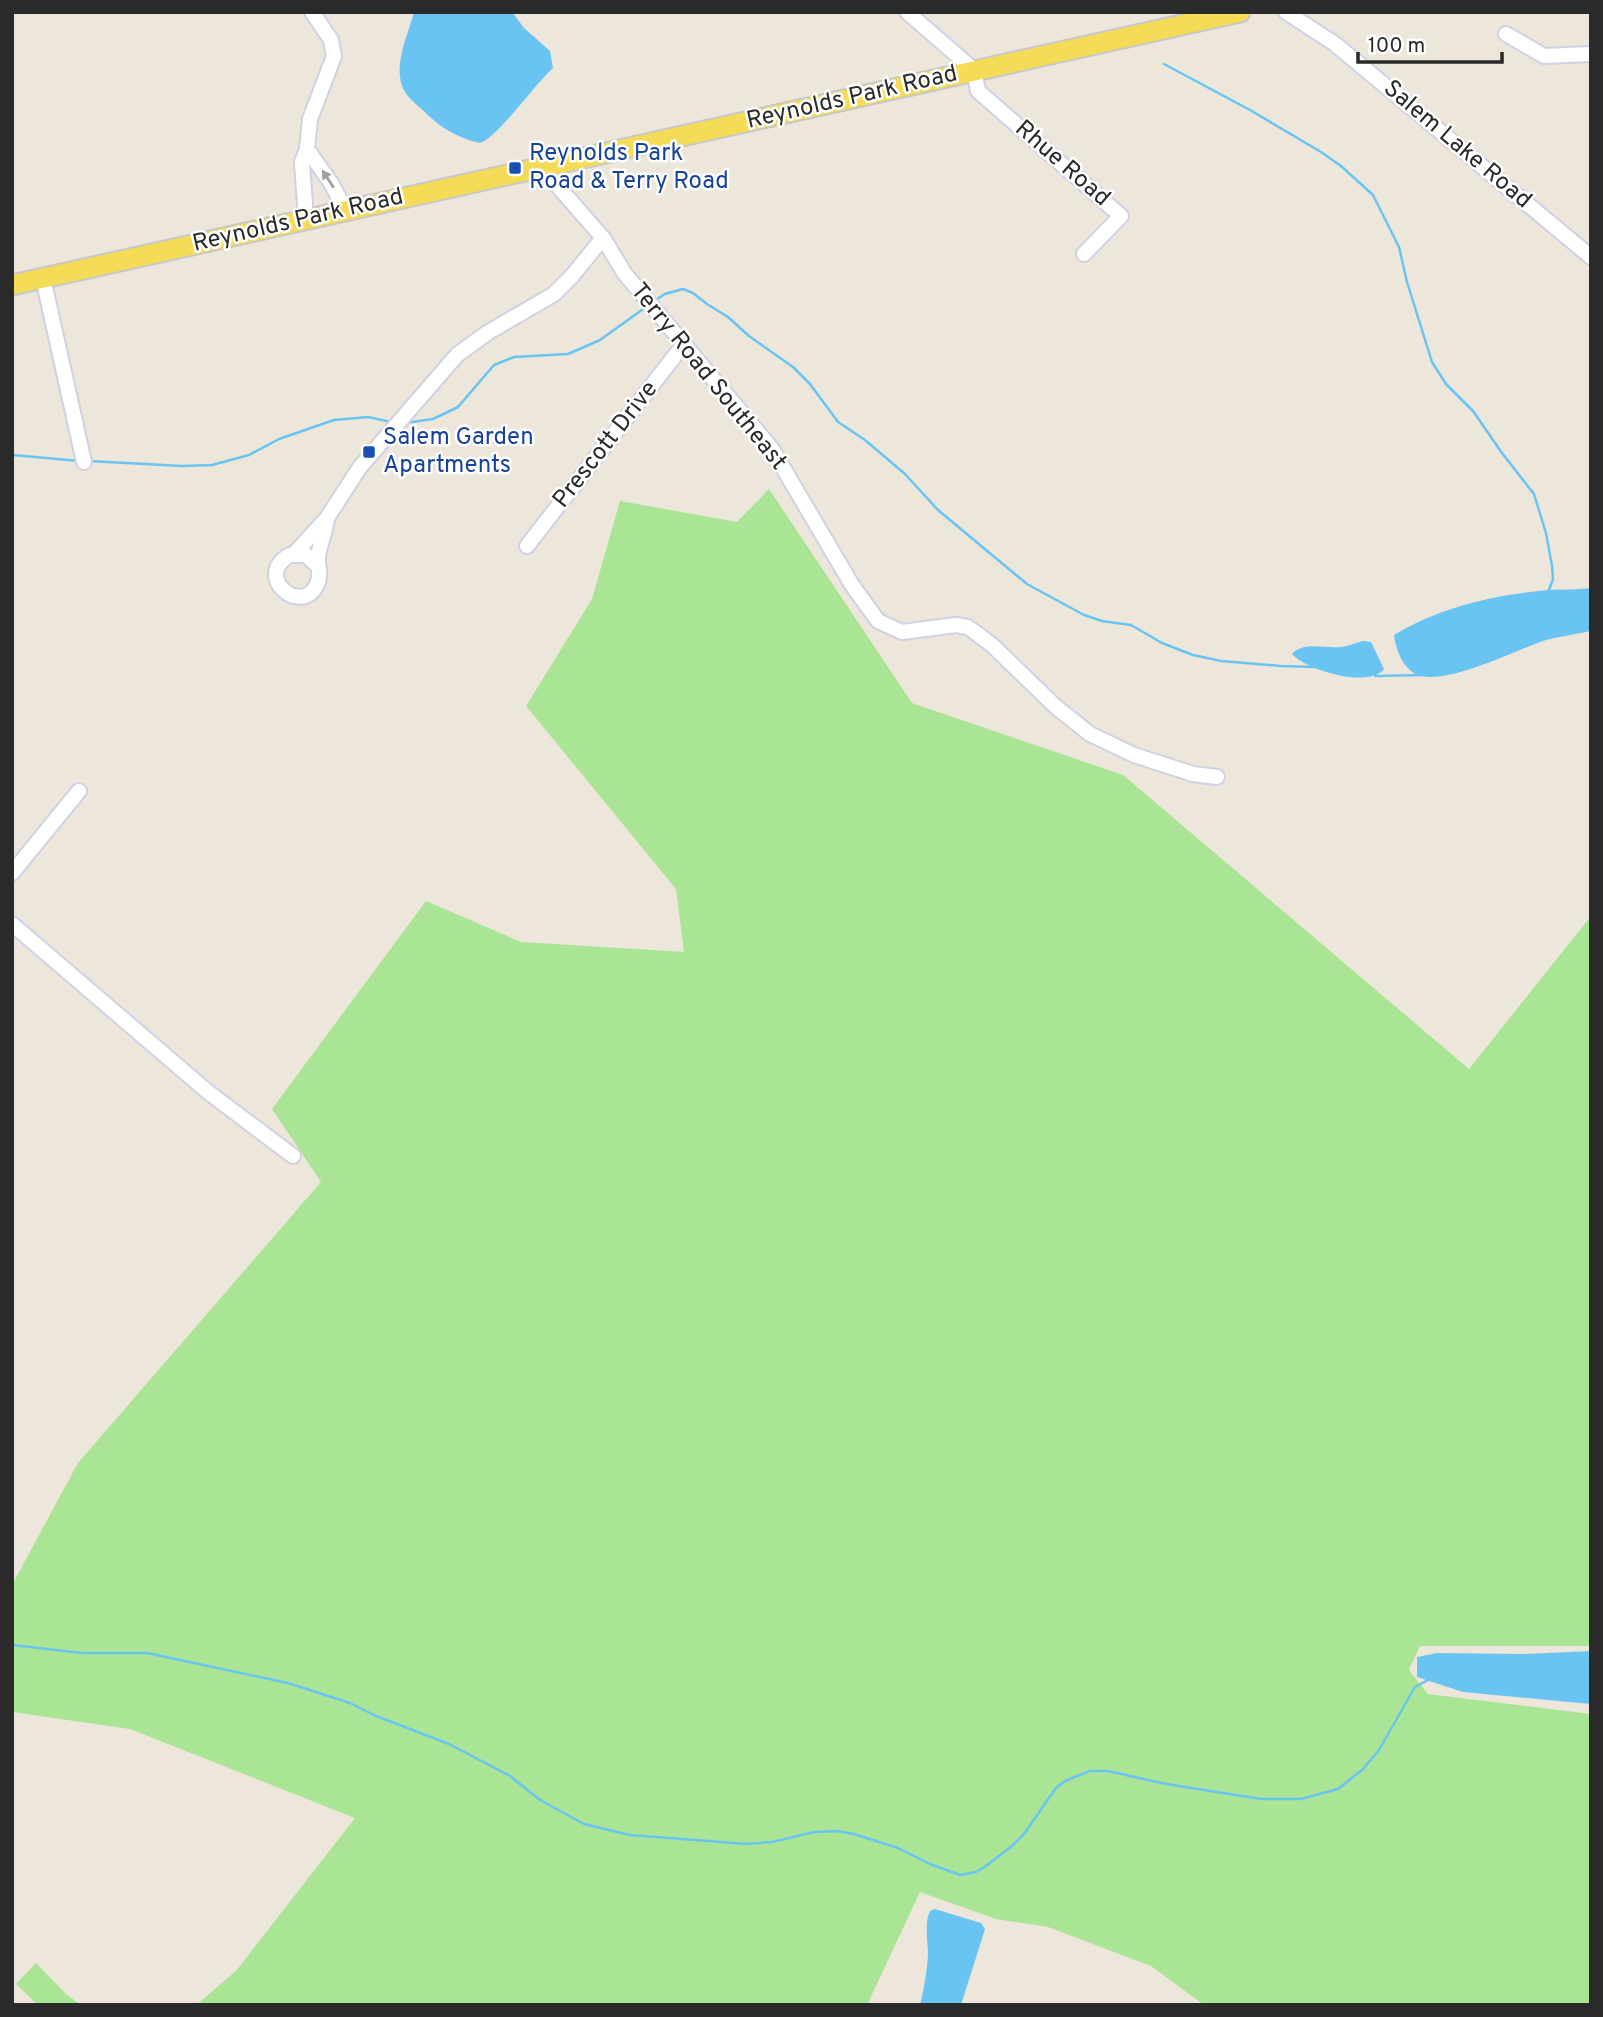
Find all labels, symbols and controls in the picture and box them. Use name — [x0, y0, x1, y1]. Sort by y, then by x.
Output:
scale bar — [1358, 21, 1502, 65]
text: 100 m — [1368, 33, 1425, 60]
street label: Reynolds Park Road — [744, 59, 960, 137]
street label: Salem Lake Road — [1377, 74, 1537, 216]
street label: Rhue Road — [1008, 114, 1116, 214]
place label: Reynolds Park Road & Terry Road — [529, 139, 729, 197]
marker: Reynolds Park Road & Terry Road — [507, 160, 523, 176]
one-way arrow — [321, 169, 334, 189]
street label: Reynolds Park Road — [190, 182, 406, 260]
street label: Terry Road Southeast — [623, 277, 793, 477]
street label: Prescott Drive — [547, 375, 665, 515]
place label: Salem Garden Apartments — [383, 423, 534, 481]
marker: Salem Garden Apartments — [361, 444, 377, 460]

